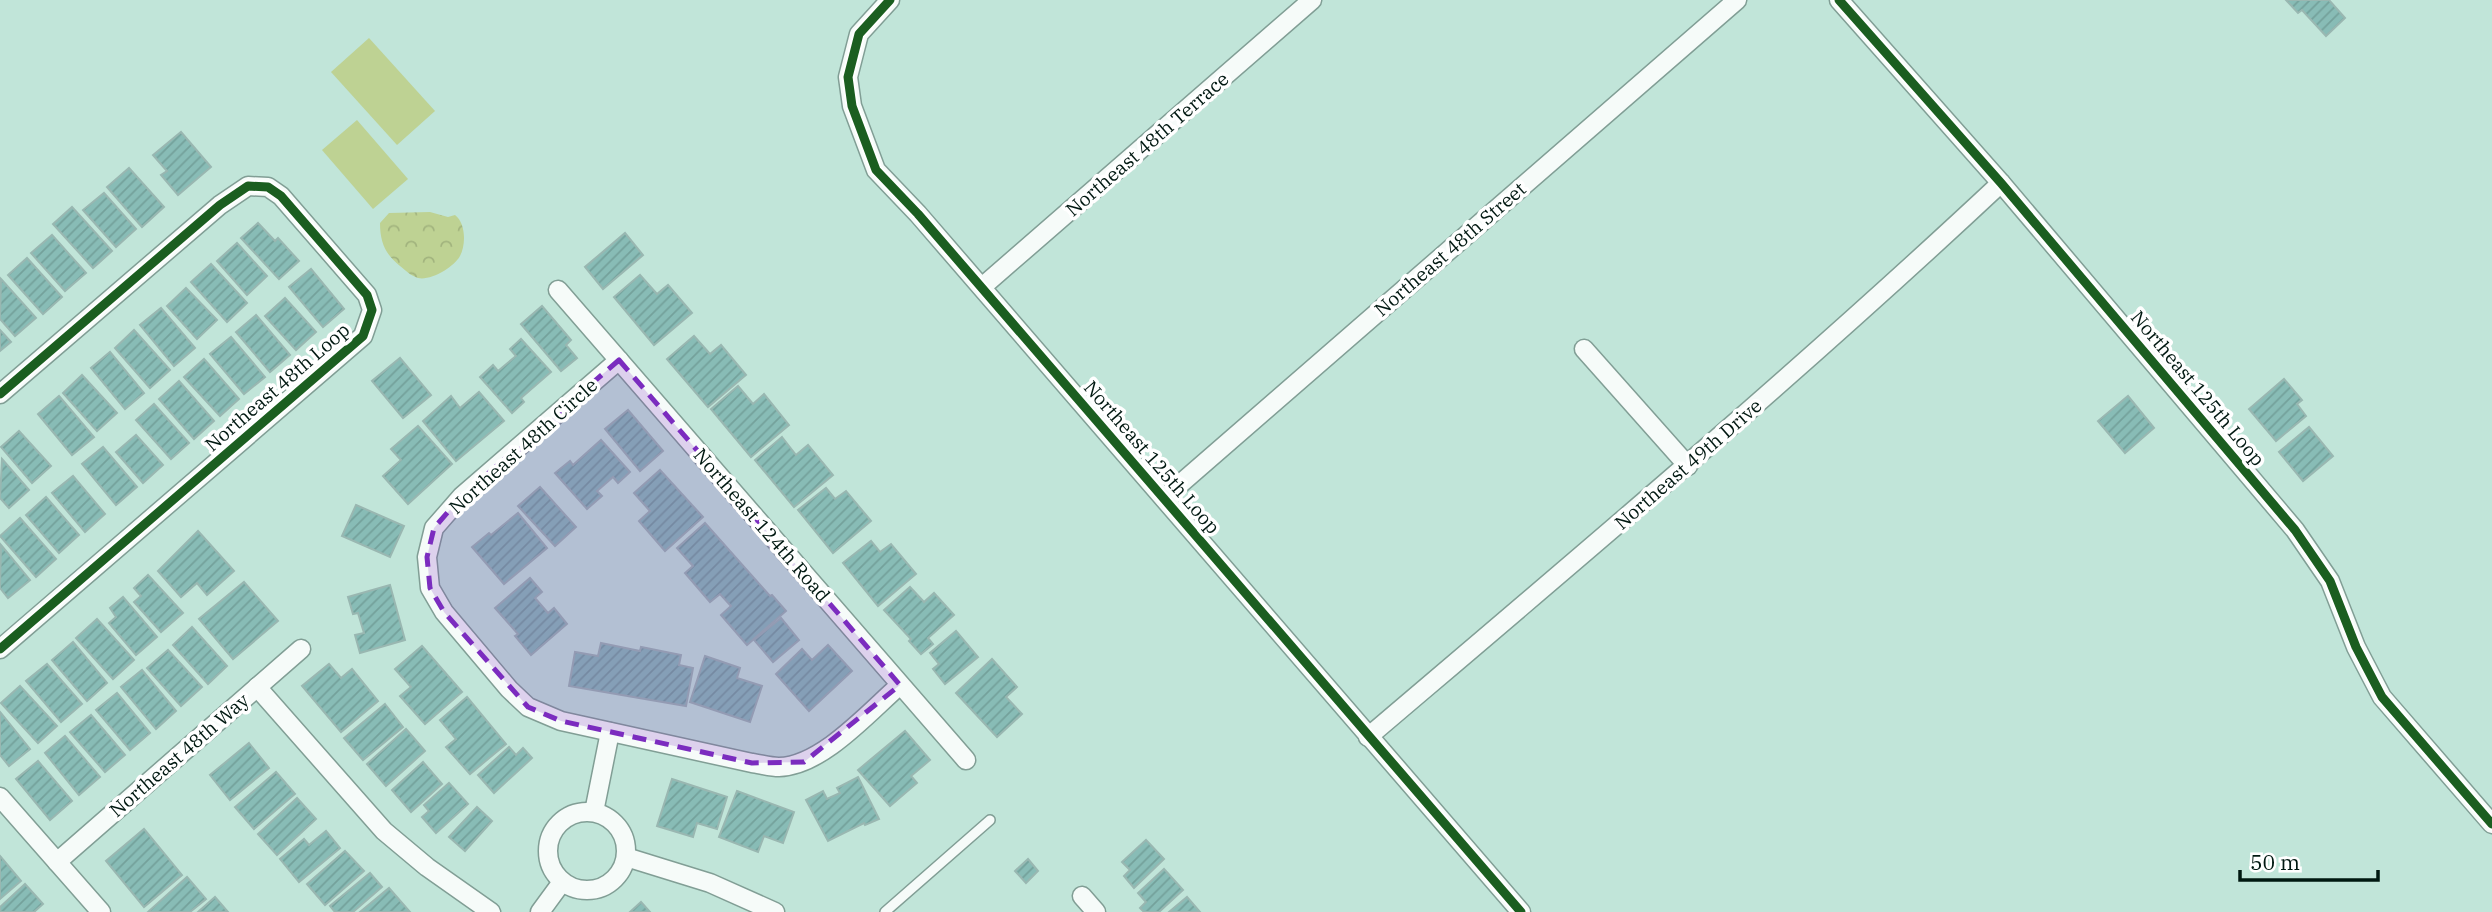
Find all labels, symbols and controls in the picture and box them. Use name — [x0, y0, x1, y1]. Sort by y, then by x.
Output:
street label: Northeast 48th Terrace — [1061, 67, 1233, 221]
street label: Northeast 48th Street — [1369, 177, 1531, 321]
street label: Northeast 125th Loop — [2126, 305, 2270, 471]
street label: Northeast 48th Loop — [200, 318, 354, 456]
street label: Northeast 48th Circle — [444, 373, 602, 519]
street label: Northeast 125th Loop — [1079, 375, 1225, 539]
street label: Northeast 49th Drive — [1609, 393, 1767, 535]
street label: Northeast 124th Road — [689, 443, 835, 607]
street label: Northeast 48th Way — [104, 687, 254, 822]
scale bar — [2240, 838, 2378, 882]
text: 50 m — [2250, 848, 2300, 876]

